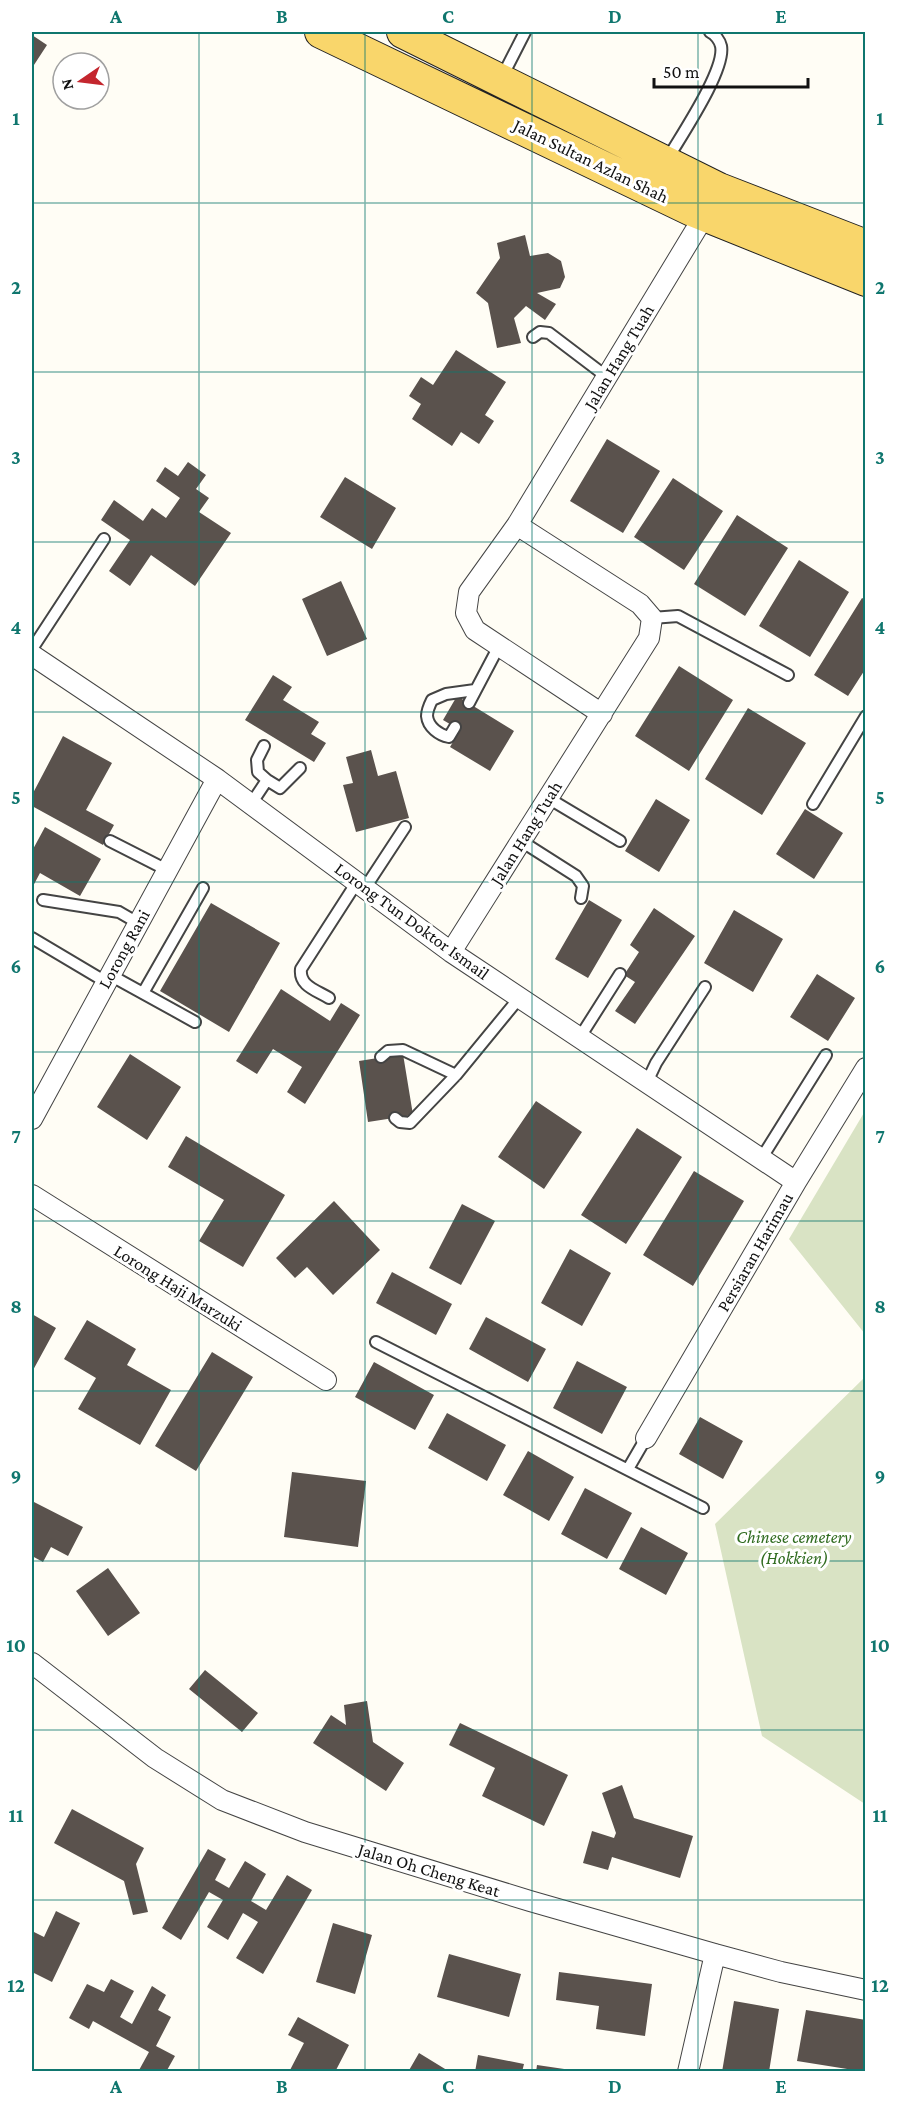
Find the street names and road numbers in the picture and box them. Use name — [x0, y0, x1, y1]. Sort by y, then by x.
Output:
street label: Jalan Sultan Azlan Shah — [509, 114, 672, 207]
street label: Jalan Hang Tuah — [579, 301, 658, 415]
street label: Jalan Hang Tuah — [485, 777, 566, 890]
street label: Lorong Tun Doktor Ismail — [331, 858, 493, 984]
street label: Lorong Rani — [94, 906, 154, 992]
street label: Persiaran Harimau — [713, 1189, 797, 1315]
street label: Lorong Haji Marzuki — [110, 1241, 246, 1336]
street label: Jalan Oh Cheng Keat — [354, 1838, 503, 1901]

